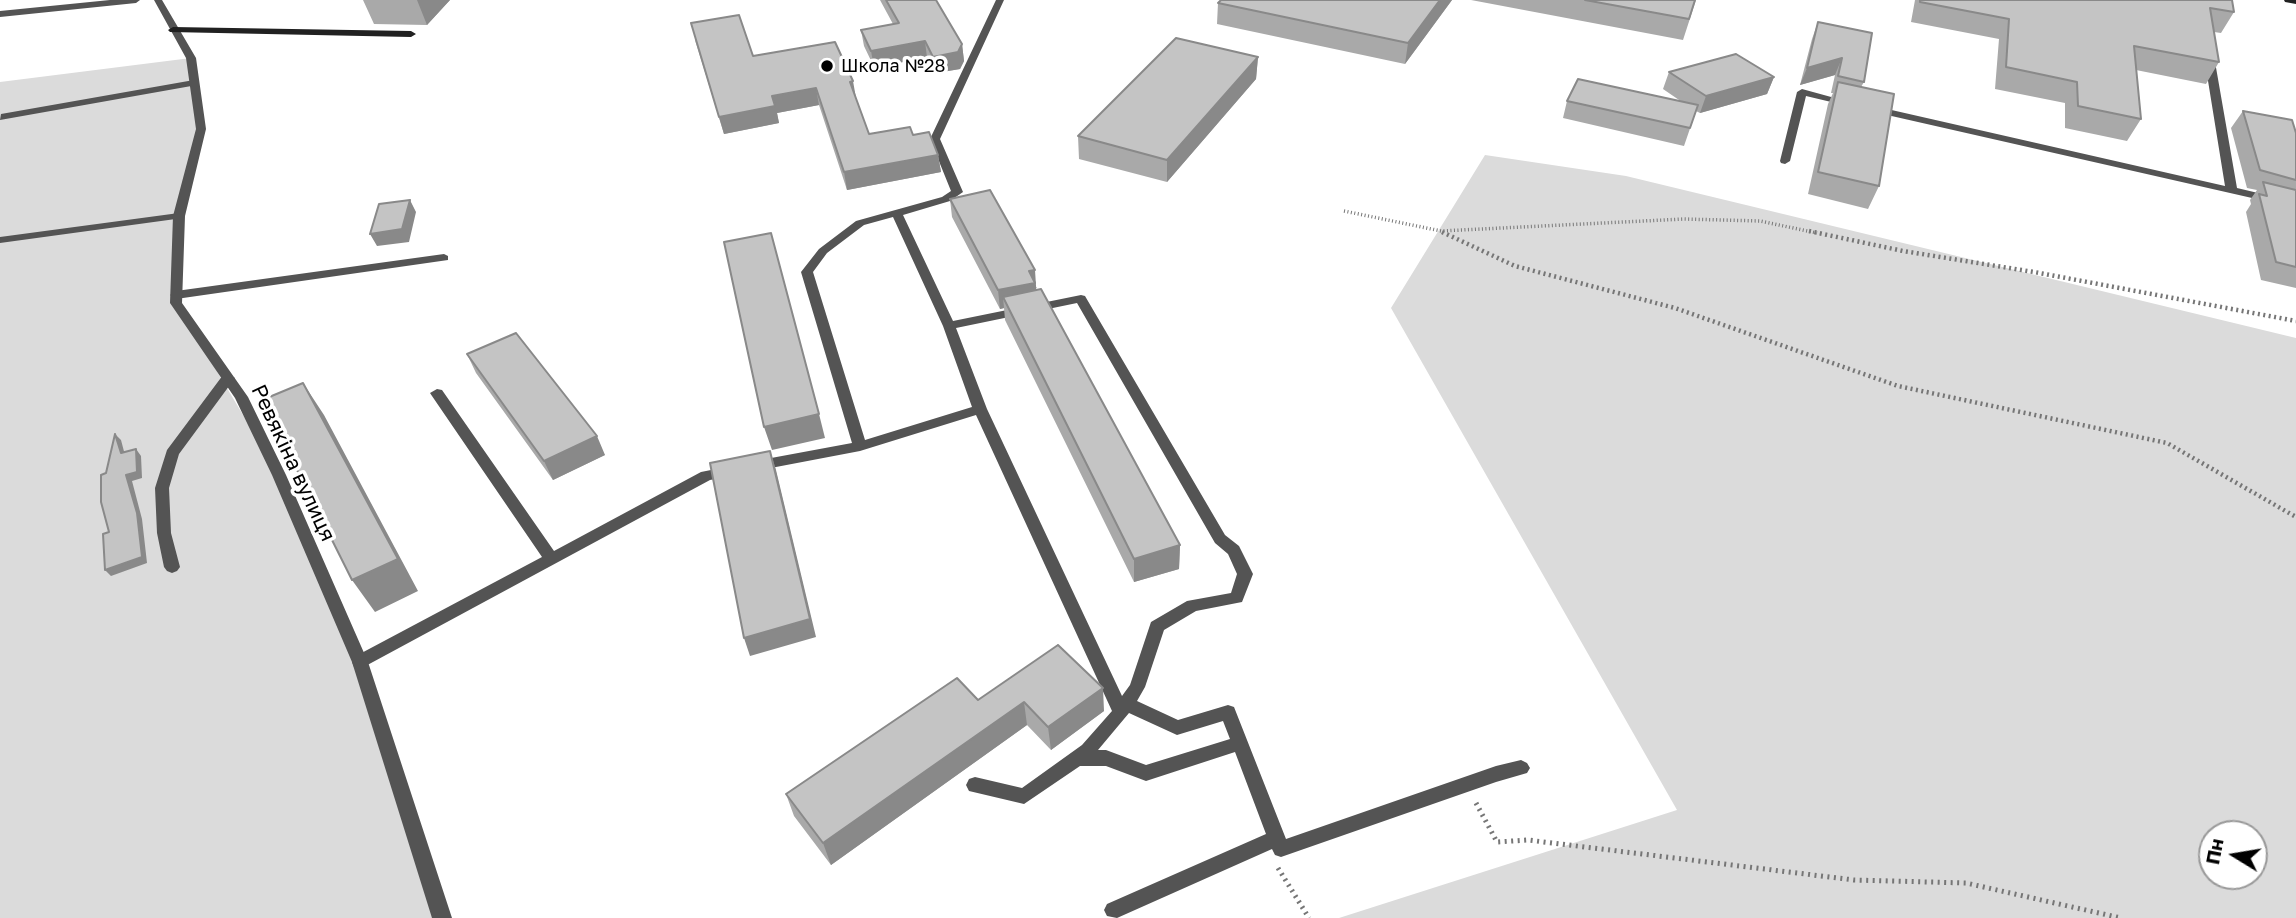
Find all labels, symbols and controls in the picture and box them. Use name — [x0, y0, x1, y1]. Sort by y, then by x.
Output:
place label: Школа №28 — [841, 55, 945, 77]
marker: Школа №28 — [819, 58, 835, 74]
street label: Ревякіна вулиця — [246, 381, 340, 545]
north arrow — [2198, 820, 2268, 890]
text: Пн — [2200, 836, 2228, 866]

